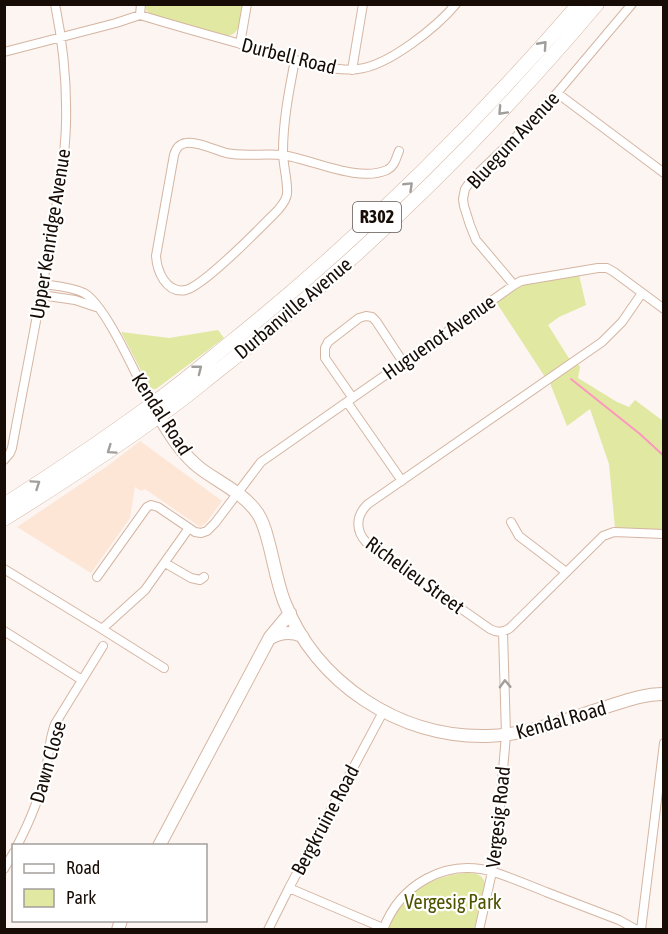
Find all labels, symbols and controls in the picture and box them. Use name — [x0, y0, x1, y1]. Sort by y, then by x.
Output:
street label: Durbell Road — [239, 33, 339, 78]
one-way arrow — [536, 41, 547, 52]
street label: Bluegum Avenue — [462, 86, 563, 193]
one-way arrow — [499, 104, 510, 115]
street label: Upper Kenridge Avenue — [25, 147, 74, 321]
one-way arrow — [402, 182, 412, 193]
road number: R302 — [353, 202, 401, 232]
street label: Durbanville Avenue — [229, 252, 356, 363]
street label: Huguenot Avenue — [378, 289, 499, 384]
one-way arrow — [191, 365, 202, 376]
street label: Kendal Road — [127, 368, 197, 459]
one-way arrow — [107, 443, 118, 454]
one-way arrow — [30, 480, 40, 492]
street label: Richelieu Street — [362, 531, 469, 618]
one-way arrow — [498, 679, 511, 688]
street label: Kendal Road — [513, 696, 609, 743]
street label: Dawn Close — [25, 718, 70, 806]
street label: Bergkruine Road — [286, 761, 363, 879]
street label: Vergesig Road — [481, 765, 514, 869]
legend — [12, 844, 207, 922]
text: Road — [66, 857, 100, 878]
text: Park — [66, 887, 96, 908]
park label: Vergesig Park — [404, 890, 502, 913]

